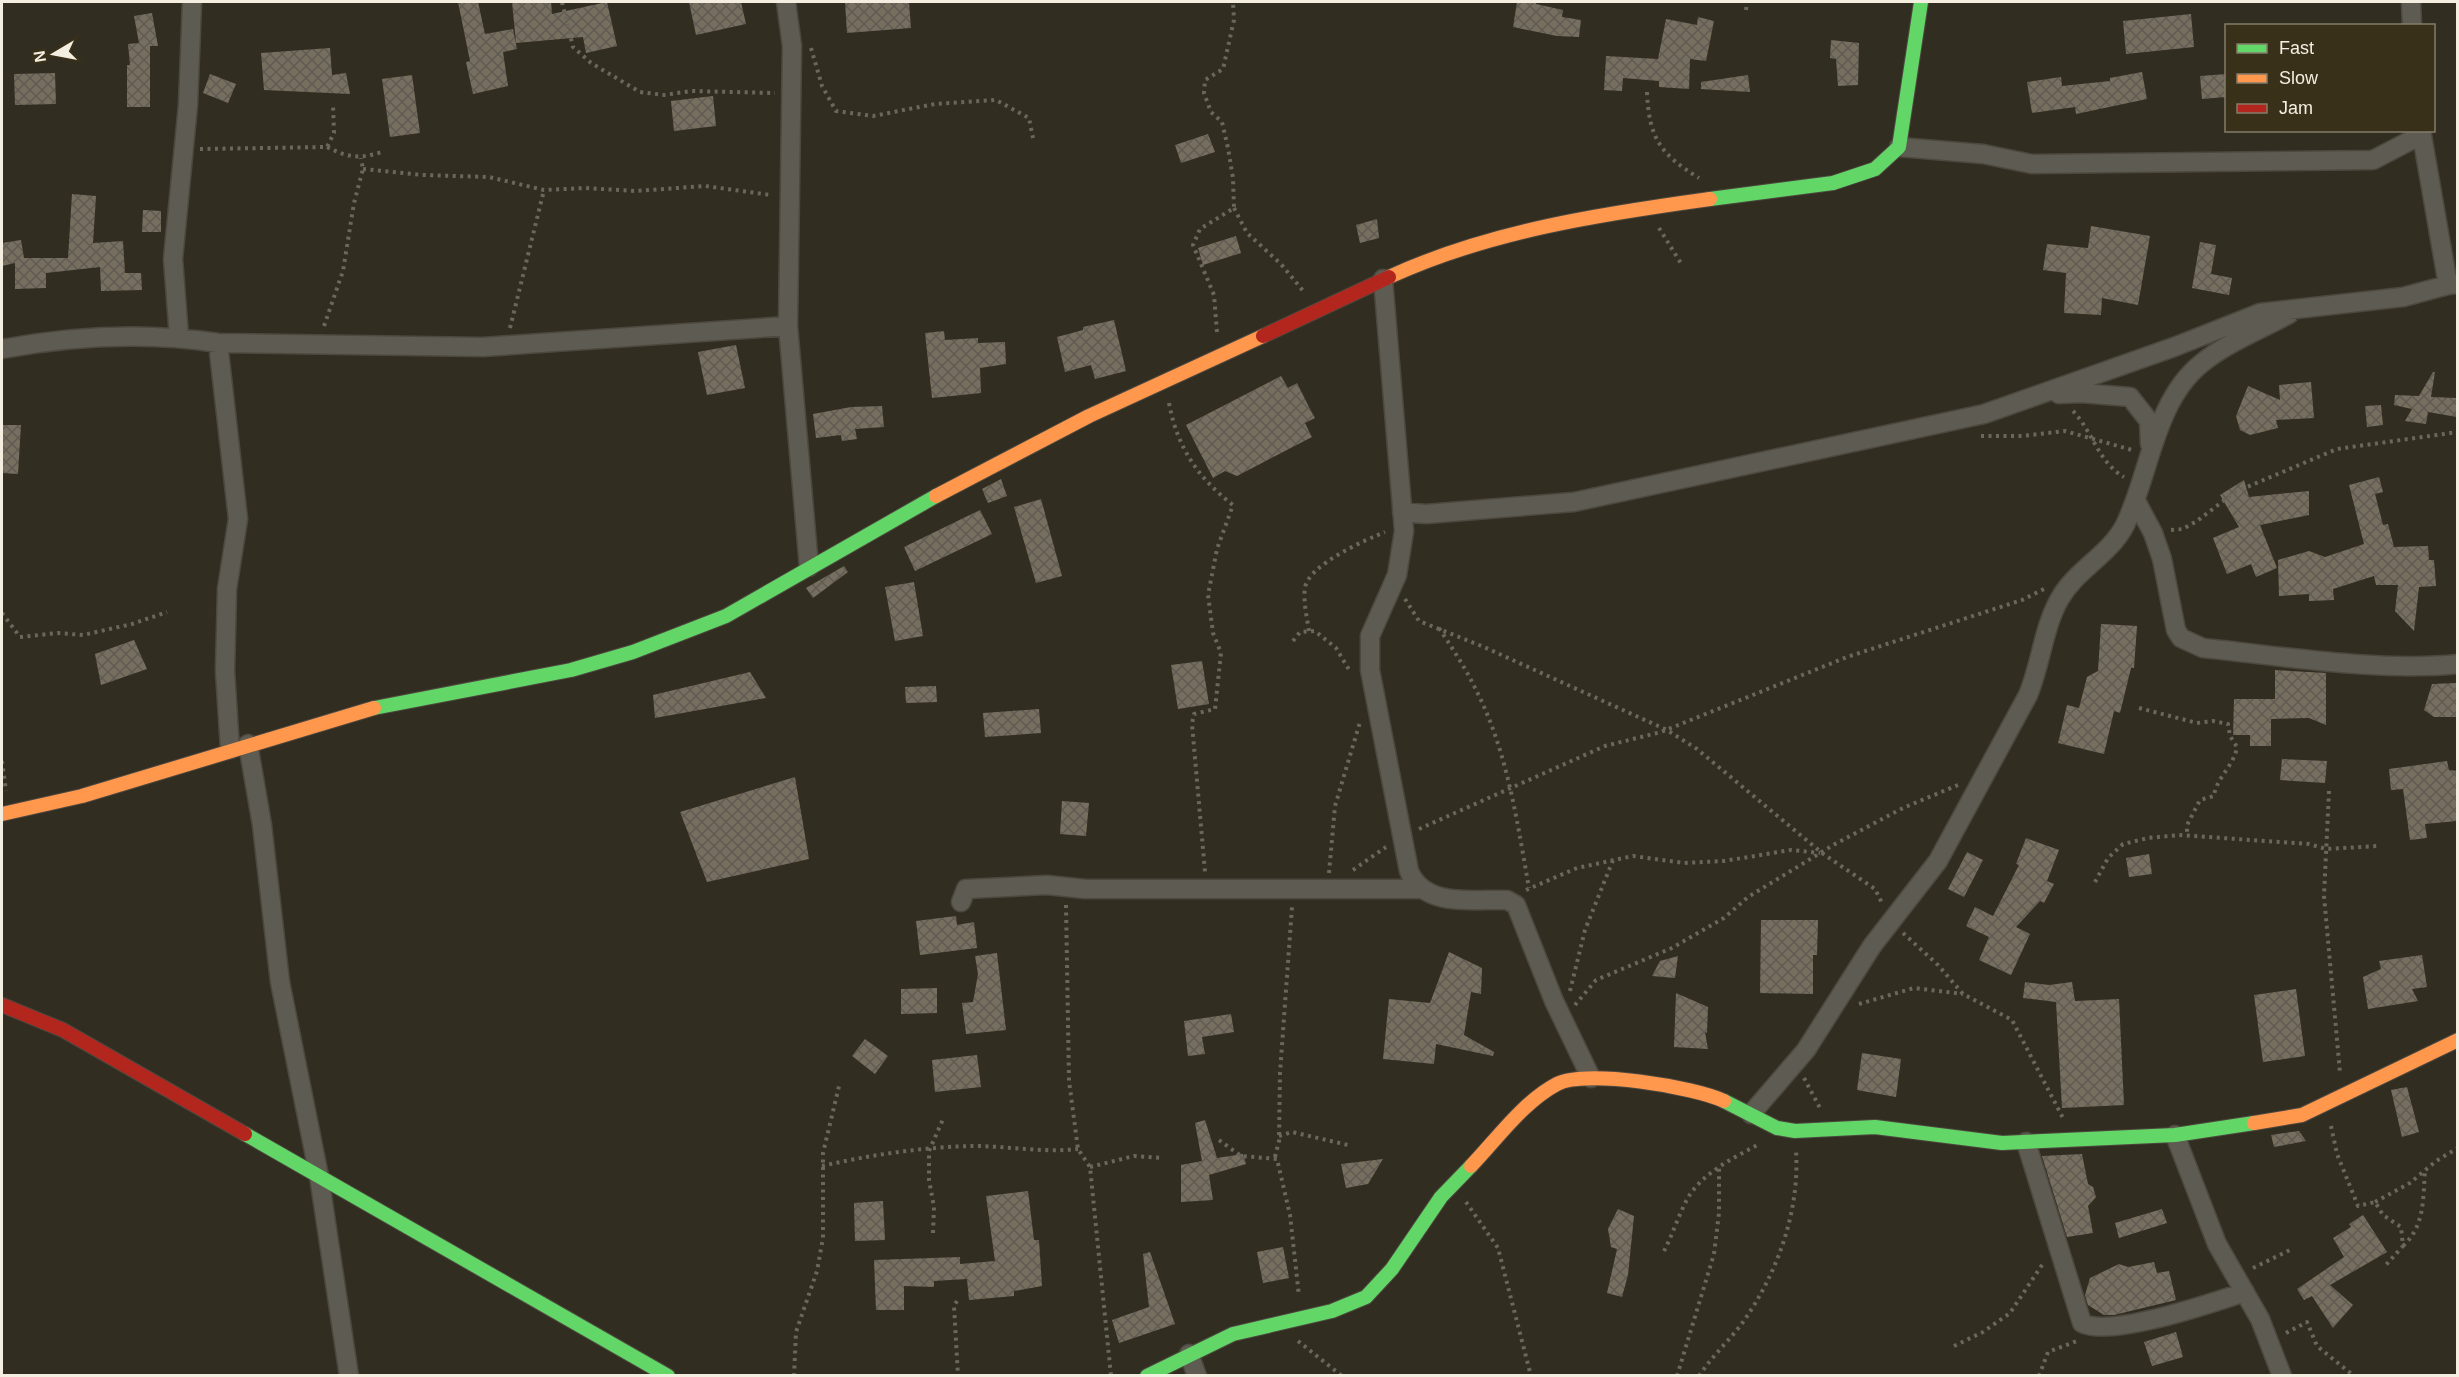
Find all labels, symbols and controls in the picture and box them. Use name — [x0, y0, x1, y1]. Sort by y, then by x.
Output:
north arrow — [24, 24, 84, 84]
legend — [2225, 24, 2435, 132]
text: Fast — [2279, 38, 2314, 58]
text: N — [30, 49, 49, 64]
text: Slow — [2279, 68, 2319, 88]
text: Jam — [2279, 98, 2313, 118]

